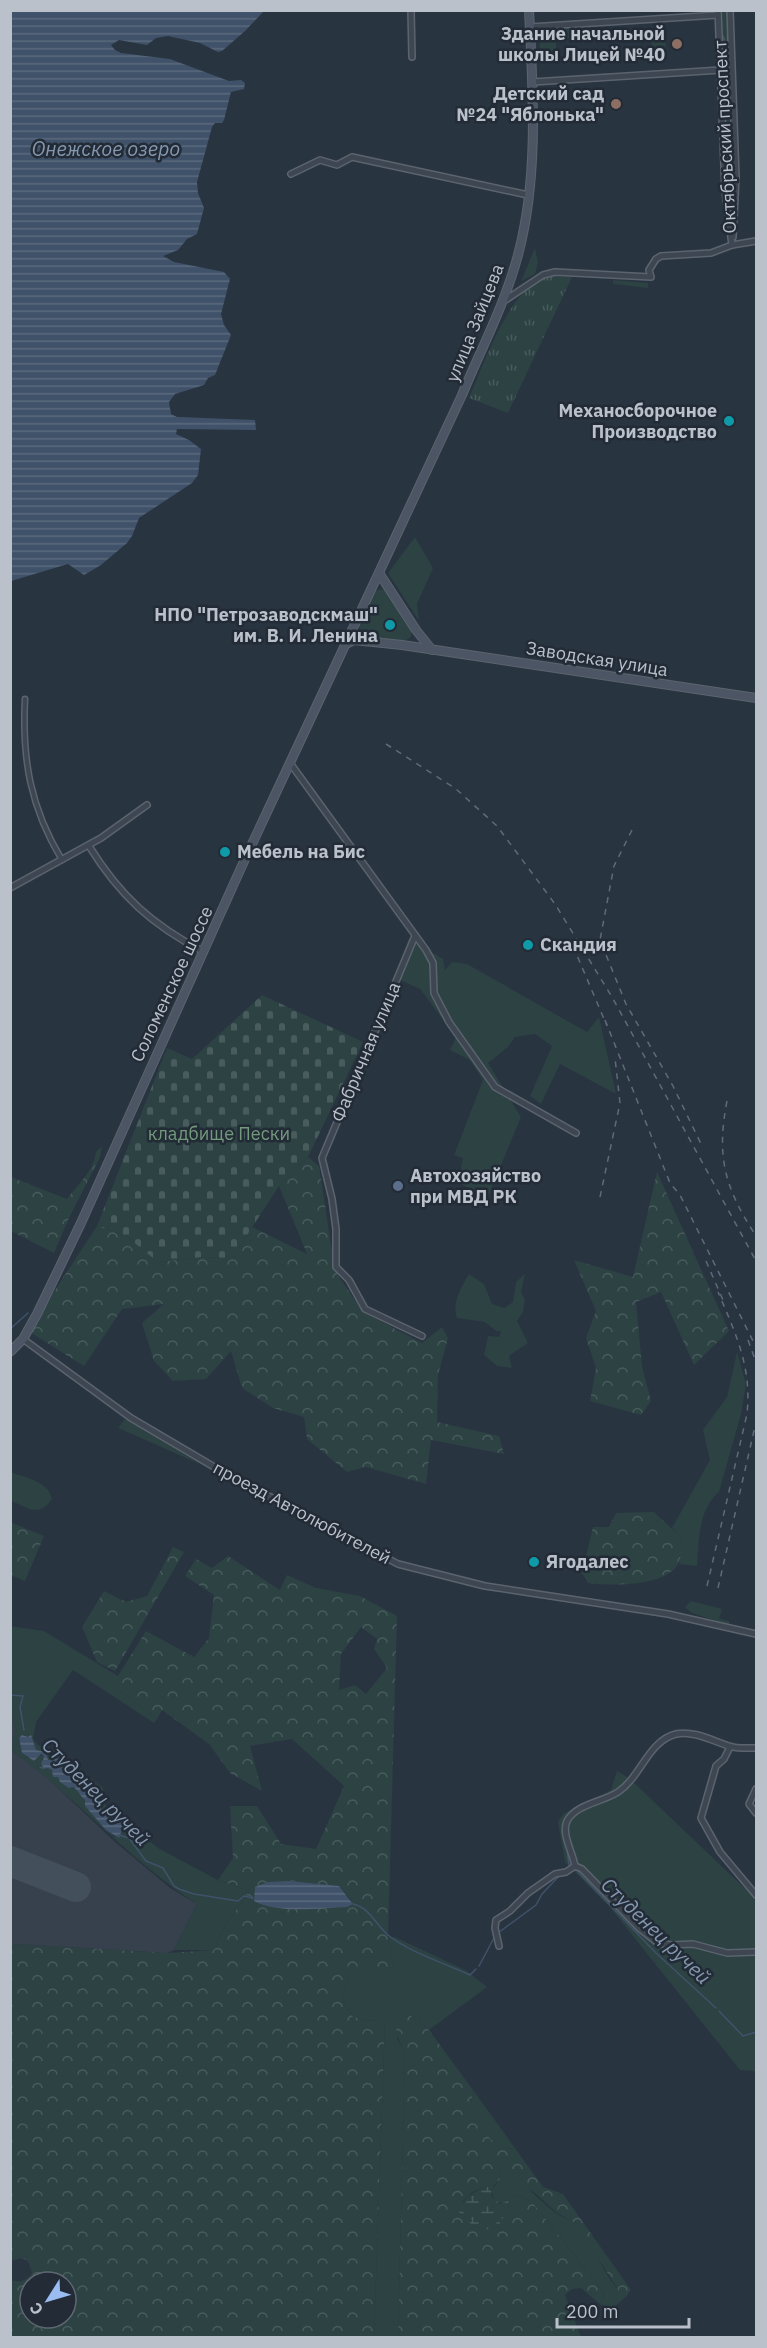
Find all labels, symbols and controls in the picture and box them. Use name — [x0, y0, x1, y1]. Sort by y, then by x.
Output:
place label: Здание начальной школы Лицей №40 — [498, 22, 665, 66]
marker: Здание начальной школы Лицей №40 — [670, 37, 684, 51]
street label: Октябрьский проспект — [708, 39, 741, 234]
place label: Детский сад №24 "Яблонька" — [456, 82, 604, 126]
marker: Детский сад №24 "Яблонька" — [609, 97, 623, 111]
water label: Онежское озеро — [32, 135, 180, 162]
street label: улица Зайцева — [440, 260, 509, 385]
place label: Механосборочное Производство — [559, 399, 717, 443]
marker: Механосборочное Производство — [722, 414, 736, 428]
place label: НПО "Петрозаводскмаш" им. В. И. Ленина — [154, 603, 378, 647]
marker: НПО "Петрозаводскмаш" им. В. И. Ленина — [383, 618, 397, 632]
street label: Заводская улица — [525, 636, 670, 681]
place label: Мебель на Бис — [237, 840, 365, 863]
marker: Мебель на Бис — [218, 845, 232, 859]
street label: Соломенское шоссе — [125, 902, 218, 1065]
place label: Скандия — [540, 933, 617, 956]
marker: Скандия — [521, 938, 535, 952]
street label: Фабричная улица — [326, 978, 406, 1125]
park label: кладбище Пески — [148, 1122, 290, 1145]
place label: Автохозяйство при МВД РК — [410, 1164, 541, 1208]
marker: Автохозяйство при МВД РК — [391, 1179, 405, 1193]
street label: проезд Автолюбителей — [209, 1456, 395, 1569]
place label: Ягодалес — [546, 1550, 629, 1573]
marker: Ягодалес — [527, 1555, 541, 1569]
water label: Студенец ручей — [36, 1732, 156, 1852]
water label: Студенец ручей — [596, 1871, 717, 1990]
north arrow — [18, 2270, 78, 2330]
scale bar — [557, 2291, 689, 2329]
text: С — [25, 2299, 47, 2319]
text: 200 m — [566, 2300, 618, 2323]

